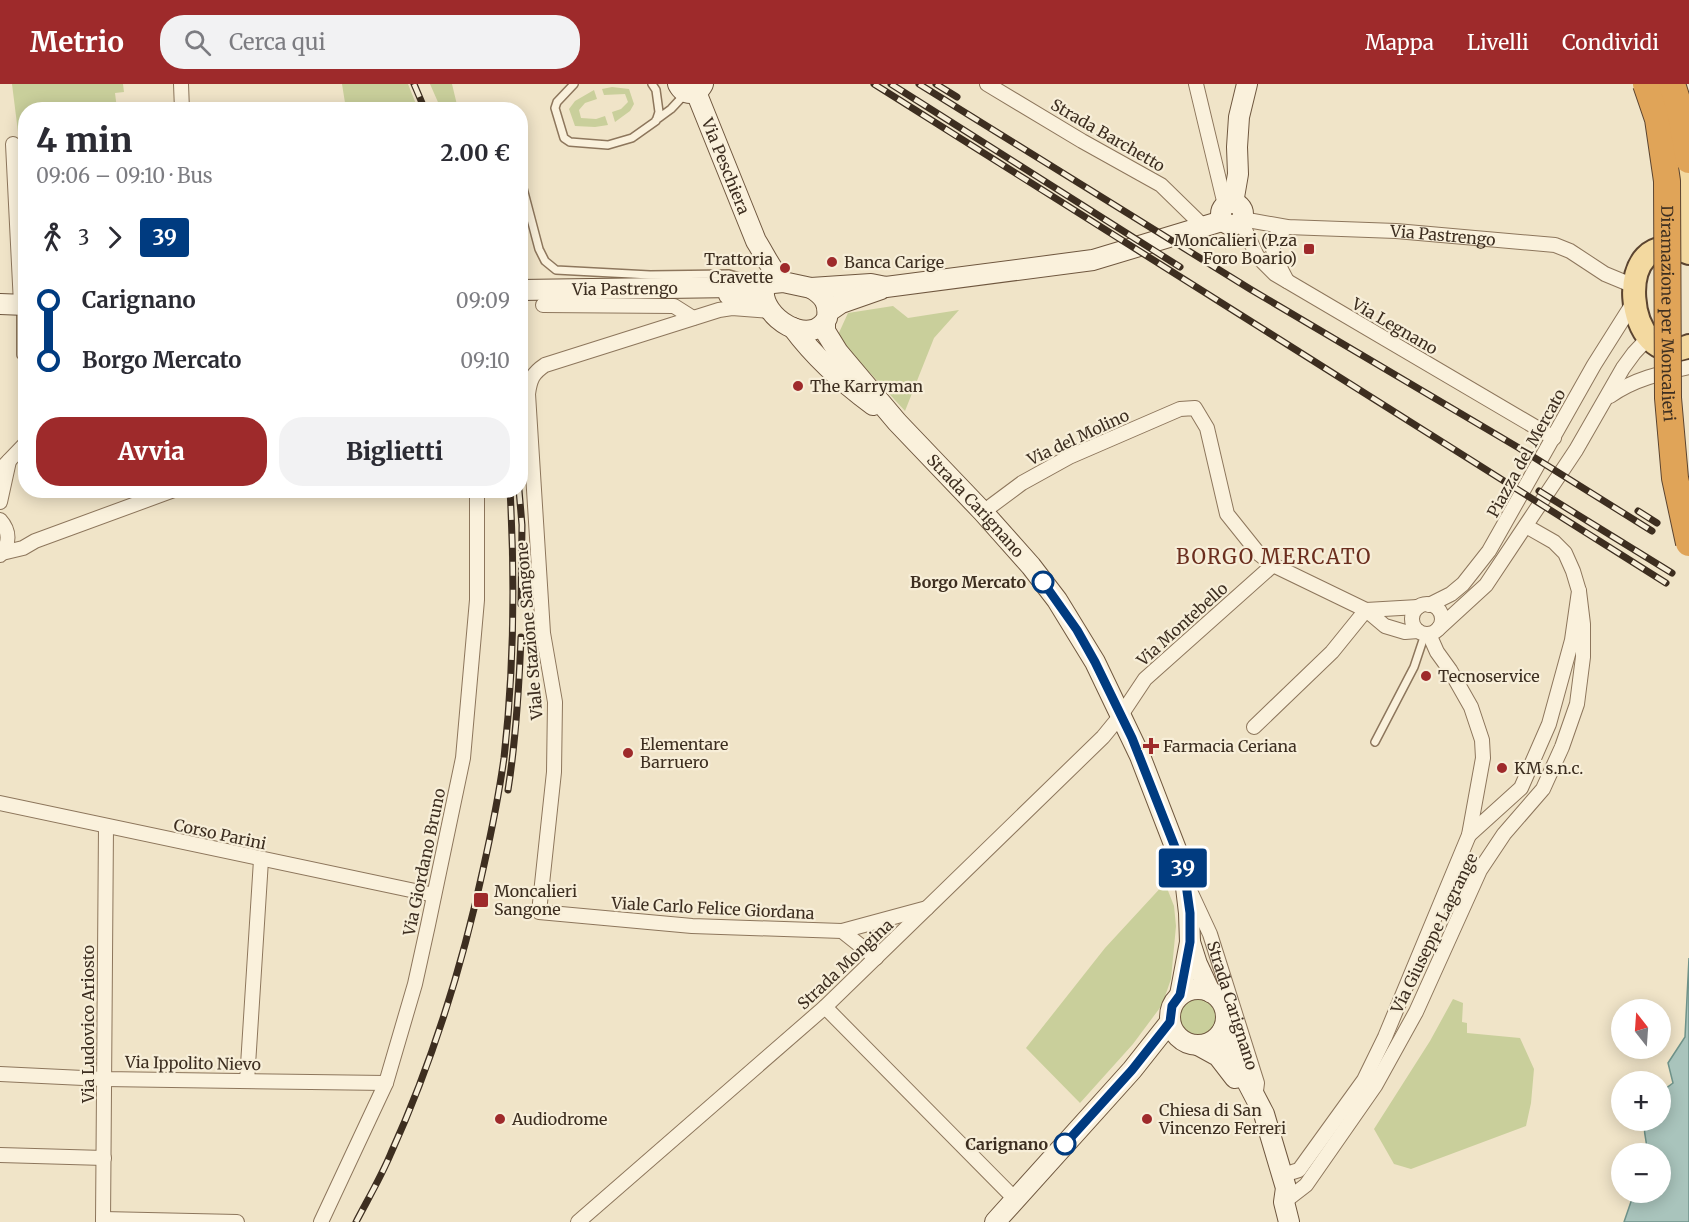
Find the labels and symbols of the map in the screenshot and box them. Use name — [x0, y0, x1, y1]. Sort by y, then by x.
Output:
street label: Strada Barchetto — [1047, 94, 1169, 176]
street label: Via Peschiera — [697, 114, 754, 218]
street label: Diramazione per Moncalieri — [1657, 205, 1680, 422]
street label: Via Pastrengo — [1389, 221, 1496, 250]
place label: Moncalieri (P.za Foro Boario) — [1174, 230, 1297, 268]
marker: Moncalieri (P.za Foro Boario) — [1302, 242, 1316, 256]
place label: Trattoria Cravette — [704, 249, 773, 287]
place label: Banca Carige — [844, 252, 944, 272]
marker: Banca Carige — [825, 255, 839, 269]
marker: Trattoria Cravette — [778, 261, 792, 275]
street label: Via Pastrengo — [571, 278, 678, 299]
street label: Via Legnano — [1348, 293, 1441, 359]
place label: The Karryman — [810, 376, 923, 396]
marker: The Karryman — [791, 379, 805, 393]
street label: Piazza del Mercato — [1482, 385, 1570, 521]
street label: Via del Molino — [1023, 405, 1132, 470]
street label: Strada Carignano — [923, 450, 1029, 561]
street label: Viale Stazione Sangone — [511, 541, 547, 722]
district label: BORGO MERCATO — [1176, 544, 1372, 569]
marker: Borgo Mercato — [1032, 571, 1054, 593]
place label: Borgo Mercato — [910, 572, 1026, 592]
street label: Via Montebello — [1132, 578, 1232, 671]
place label: Tecnoservice — [1438, 666, 1540, 686]
marker: Tecnoservice — [1419, 669, 1433, 683]
place label: Elementare Barruero — [640, 734, 728, 772]
place label: Farmacia Ceriana — [1163, 736, 1297, 756]
marker: Farmacia Ceriana — [1144, 739, 1158, 753]
marker: Elementare Barruero — [621, 746, 635, 760]
place label: KM s.n.c. — [1514, 758, 1583, 778]
marker: KM s.n.c. — [1495, 761, 1509, 775]
street label: Via Giordano Bruno — [398, 786, 449, 939]
street label: Corso Parini — [172, 814, 268, 854]
line badge: 39 — [1156, 848, 1210, 888]
street label: Via Giuseppe Lagrange — [1386, 850, 1482, 1017]
place label: Moncalieri Sangone — [494, 881, 577, 919]
marker: Moncalieri Sangone — [472, 891, 490, 909]
street label: Viale Carlo Felice Giordana — [610, 893, 815, 923]
street label: Strada Mongina — [793, 914, 897, 1013]
street label: Strada Carignano — [1203, 938, 1262, 1072]
street label: Via Ludovico Ariosto — [78, 945, 98, 1104]
north arrow — [1611, 999, 1671, 1059]
street label: Via Ippolito Nievo — [124, 1052, 261, 1074]
place label: Chiesa di San Vincenzo Ferreri — [1158, 1100, 1286, 1138]
place label: Audiodrome — [511, 1109, 607, 1129]
marker: Audiodrome — [493, 1112, 507, 1126]
marker: Chiesa di San Vincenzo Ferreri — [1140, 1112, 1154, 1126]
marker: Carignano — [1054, 1133, 1076, 1155]
place label: Carignano — [965, 1134, 1048, 1154]

